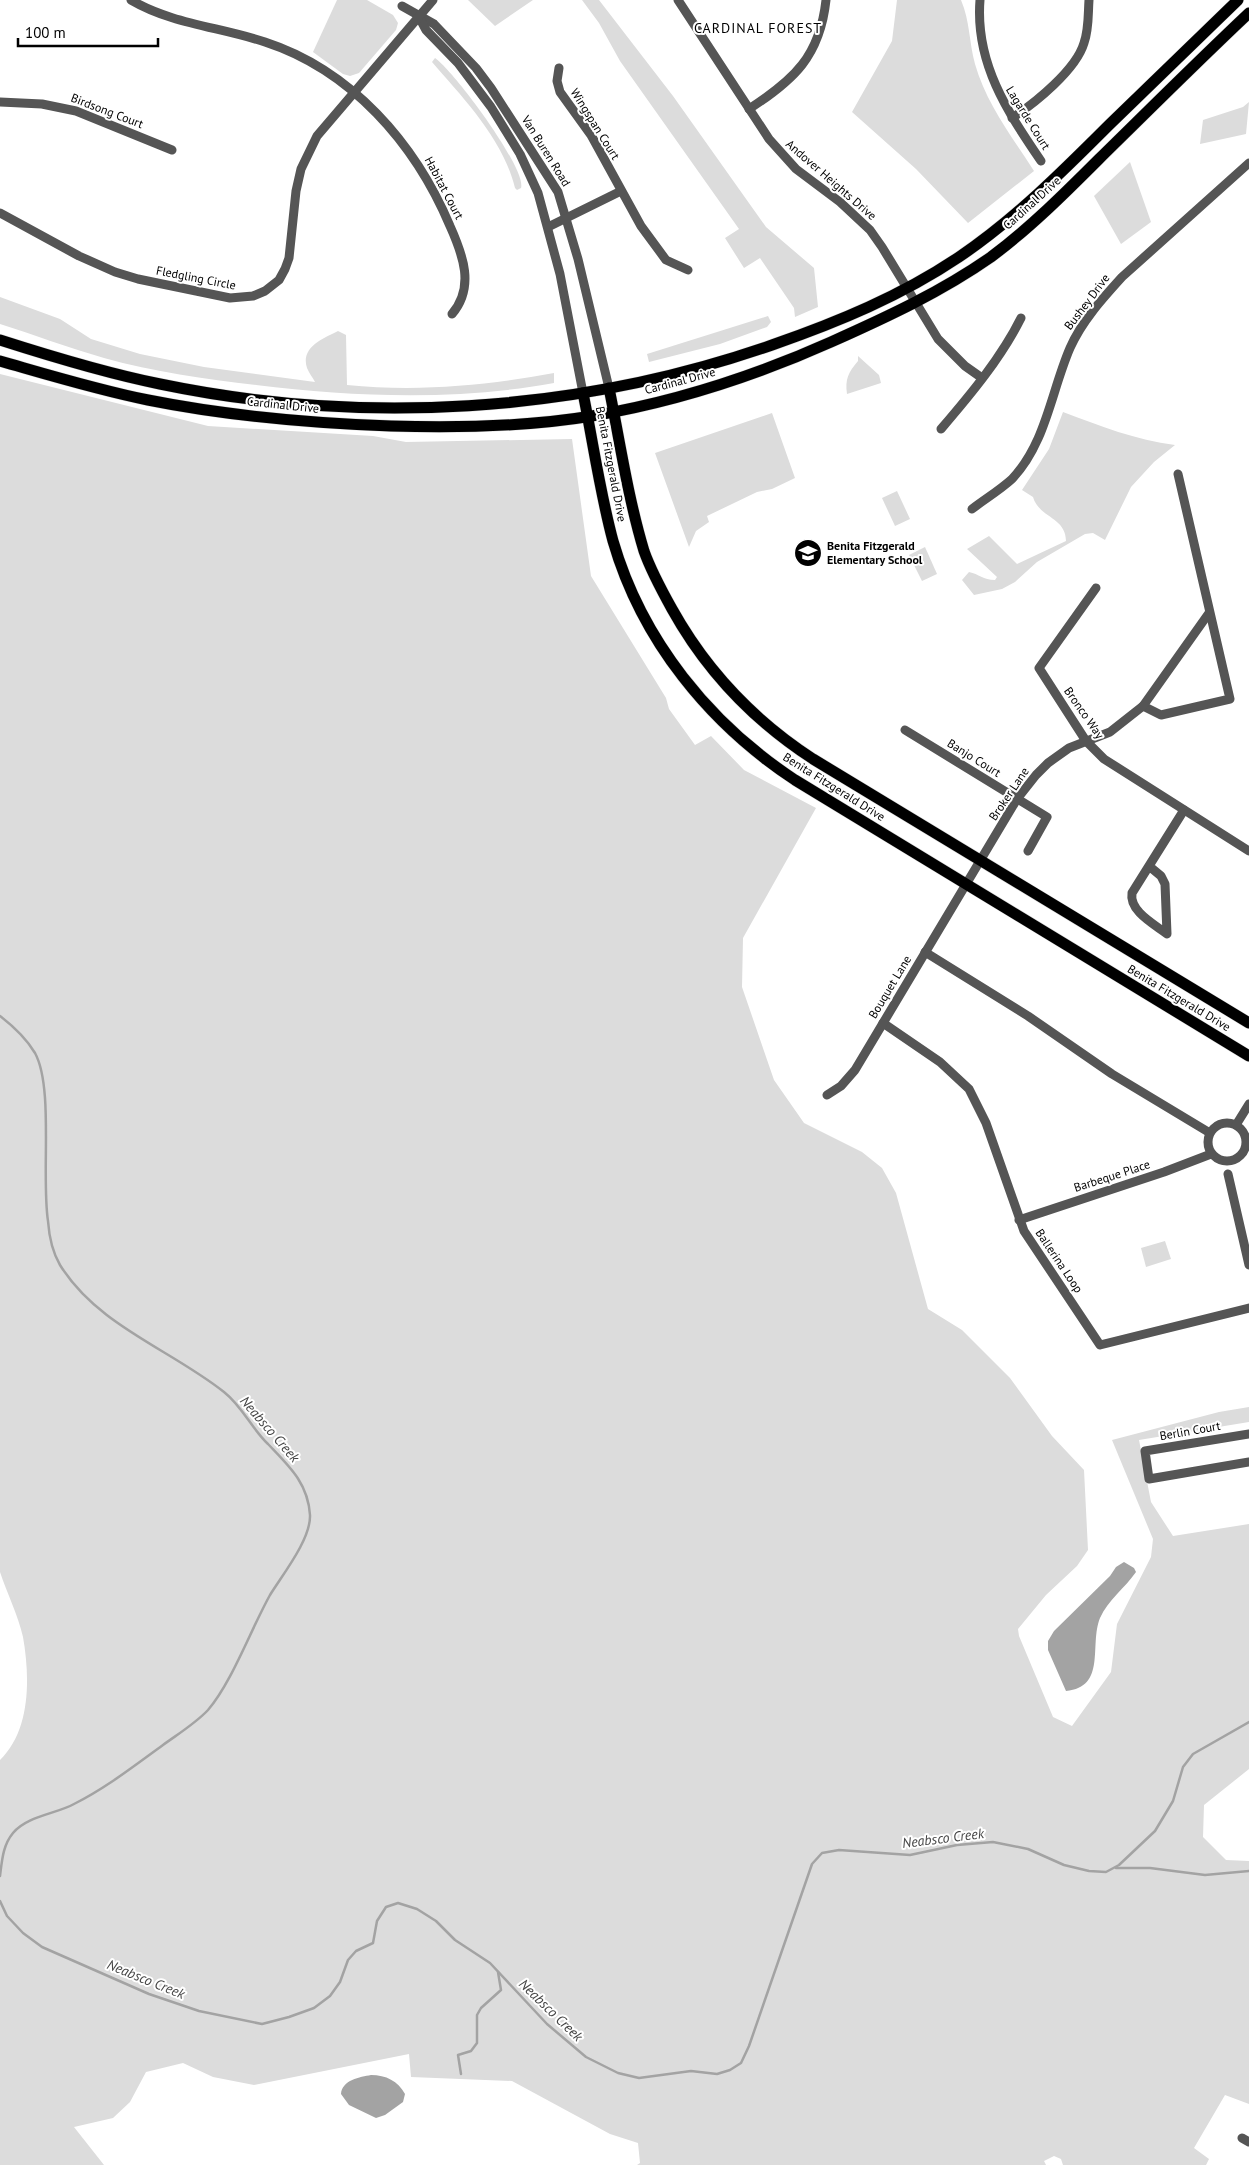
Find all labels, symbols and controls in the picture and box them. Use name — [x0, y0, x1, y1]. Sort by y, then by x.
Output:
scale bar — [18, 15, 158, 47]
district label: CARDINAL FOREST — [694, 19, 822, 37]
text: 100 m — [25, 23, 66, 42]
street label: Lagarde Court — [1003, 83, 1054, 152]
street label: Wingspan Court — [568, 85, 623, 162]
street label: Birdsong Court — [69, 90, 145, 131]
street label: Van Buren Road — [518, 112, 574, 189]
street label: Andover Heights Drive — [783, 136, 880, 223]
street label: Habitat Court — [422, 154, 467, 222]
street label: Cardinal Drive — [1000, 173, 1064, 232]
street label: Fledgling Circle — [155, 262, 237, 293]
street label: Bushey Drive — [1061, 271, 1113, 333]
street label: Cardinal Drive — [643, 364, 717, 397]
street label: Cardinal Drive — [246, 393, 320, 416]
street label: Benita Fitzgerald Drive — [593, 405, 630, 523]
school or university icon: Benita Fitzgerald Elementary School — [793, 538, 823, 568]
place label: Benita Fitzgerald Elementary School — [827, 538, 923, 567]
street label: Bronco Way — [1061, 684, 1108, 742]
street label: Banjo Court — [945, 735, 1004, 780]
street label: Benita Fitzgerald Drive — [781, 749, 888, 824]
street label: Broker Lane — [985, 764, 1032, 823]
street label: Bouquet Lane — [865, 953, 914, 1021]
street label: Benita Fitzgerald Drive — [1125, 961, 1233, 1034]
street label: Barbeque Place — [1072, 1156, 1152, 1195]
street label: Ballerina Loop — [1033, 1226, 1086, 1296]
water label: Neabsco Creek — [236, 1392, 304, 1467]
street label: Berlin Court — [1158, 1418, 1222, 1443]
water label: Neabsco Creek — [901, 1824, 986, 1852]
water label: Neabsco Creek — [104, 1955, 188, 2003]
water label: Neabsco Creek — [515, 1975, 587, 2046]

